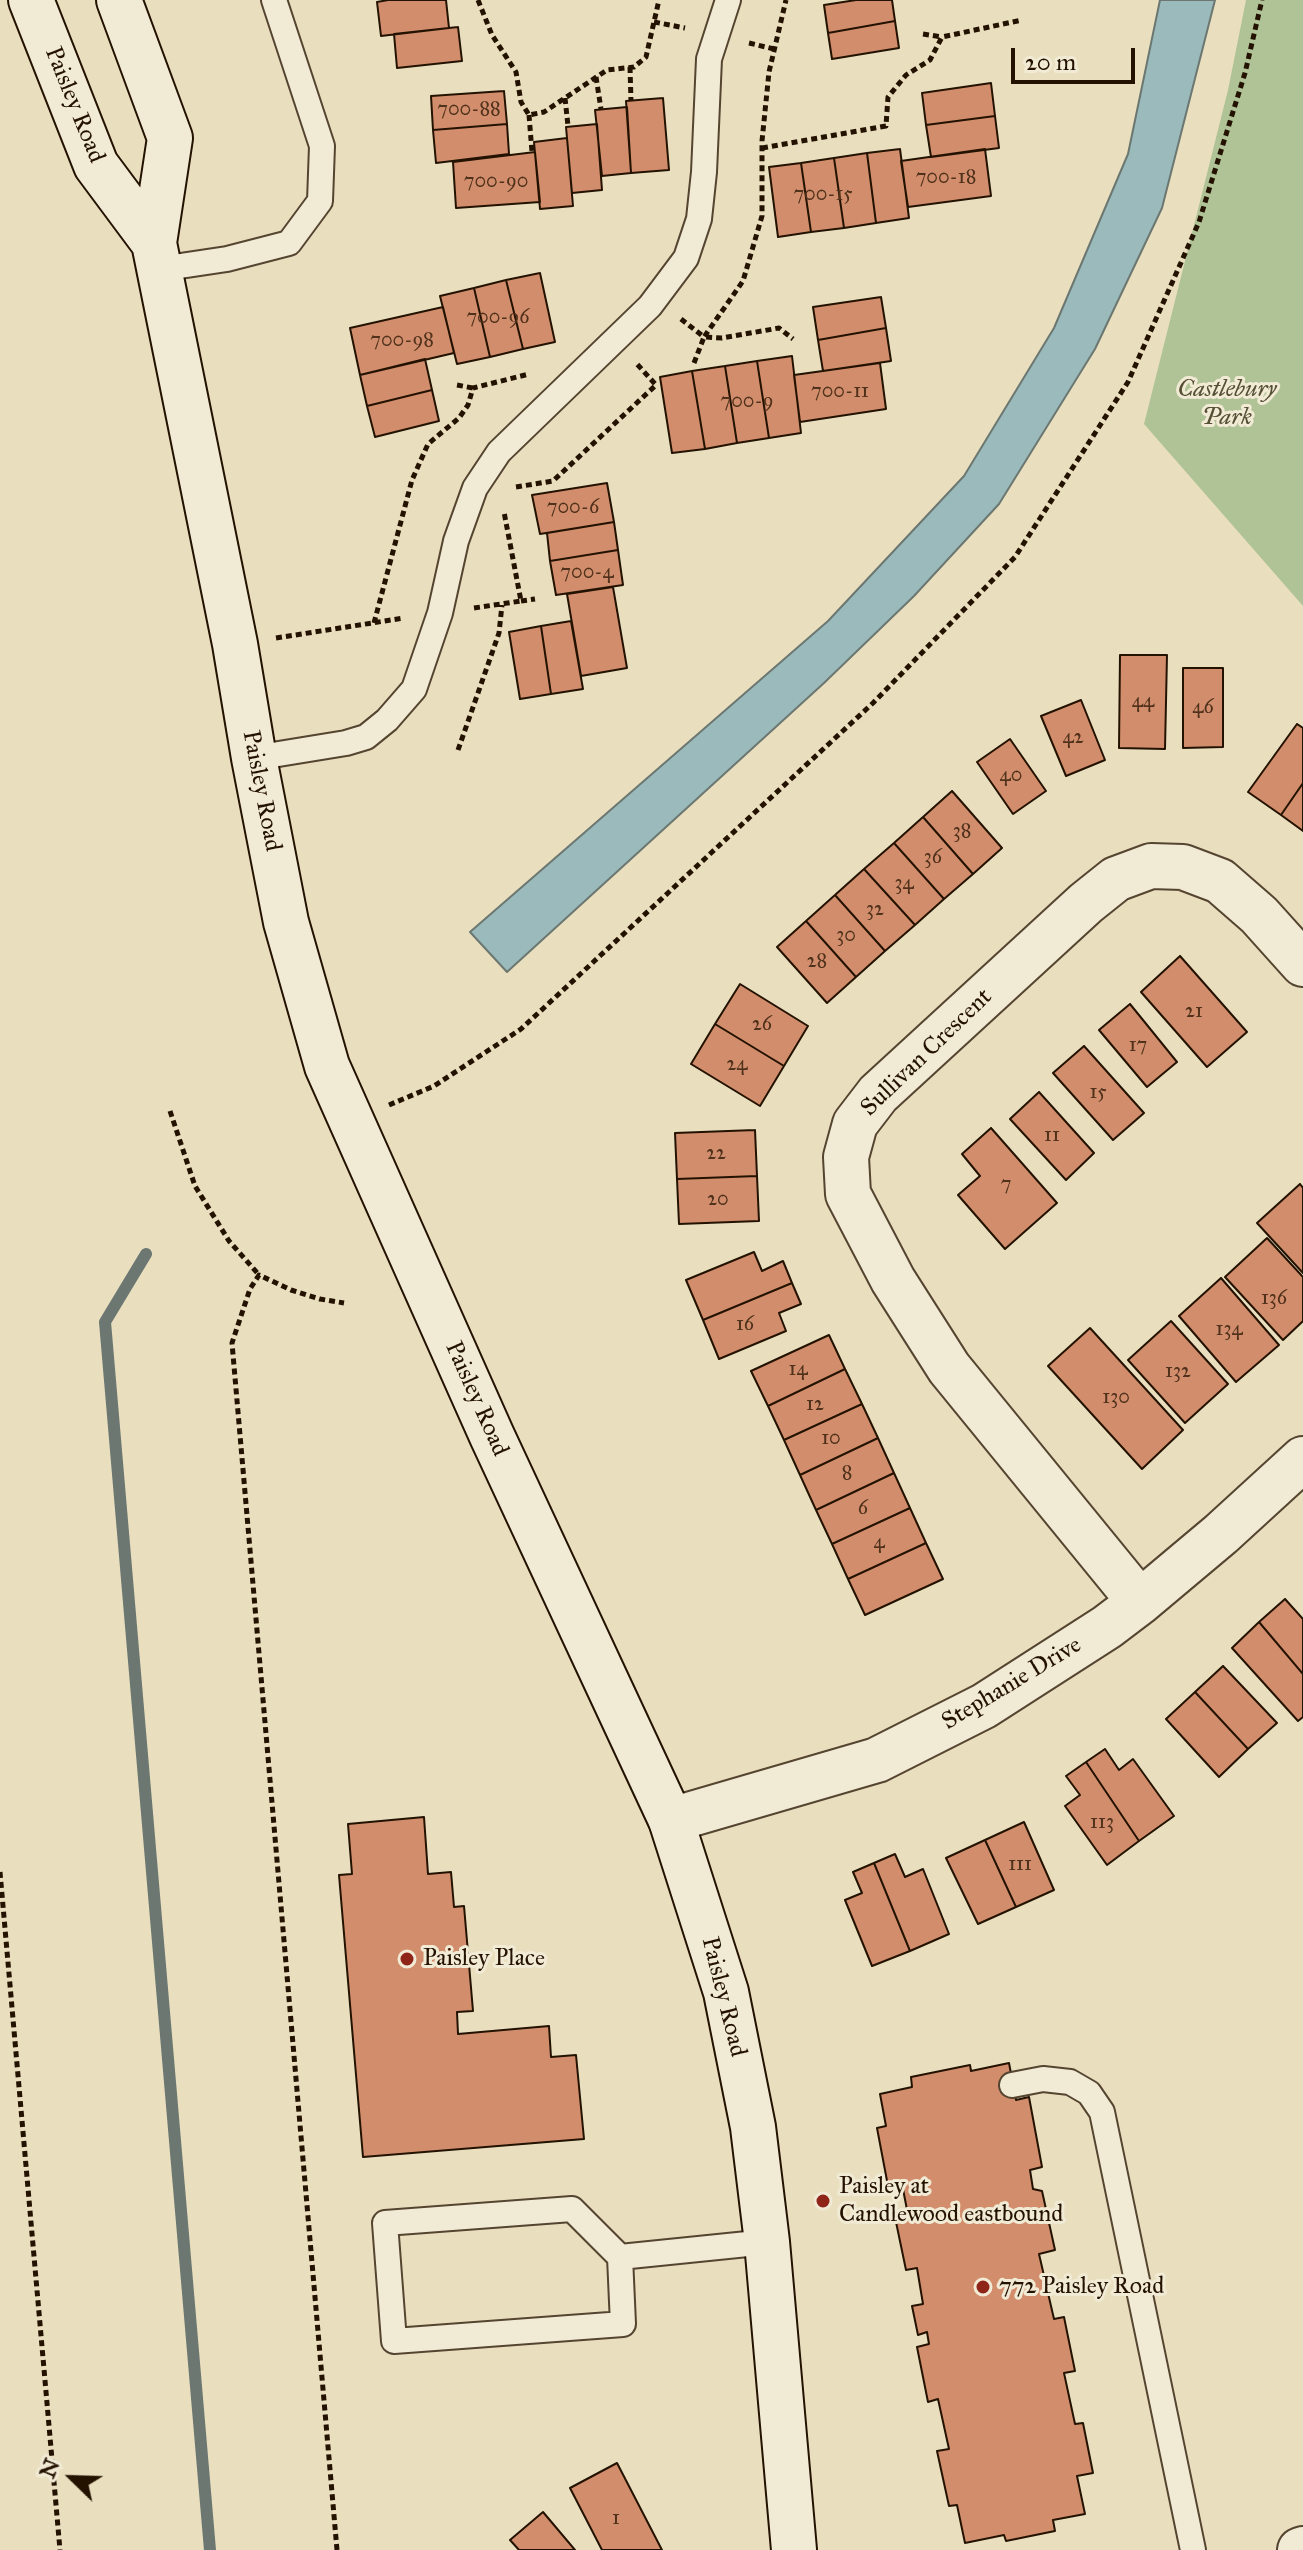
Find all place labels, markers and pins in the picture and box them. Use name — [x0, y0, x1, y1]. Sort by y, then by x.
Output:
place label: Paisley Place — [423, 1945, 545, 1973]
marker: Paisley Place — [398, 1950, 416, 1968]
place label: Paisley at Candlewood eastbound — [839, 2173, 1063, 2229]
marker: Paisley at Candlewood eastbound — [814, 2192, 832, 2210]
place label: 772 Paisley Road — [999, 2273, 1164, 2301]
marker: 772 Paisley Road — [974, 2278, 992, 2296]

